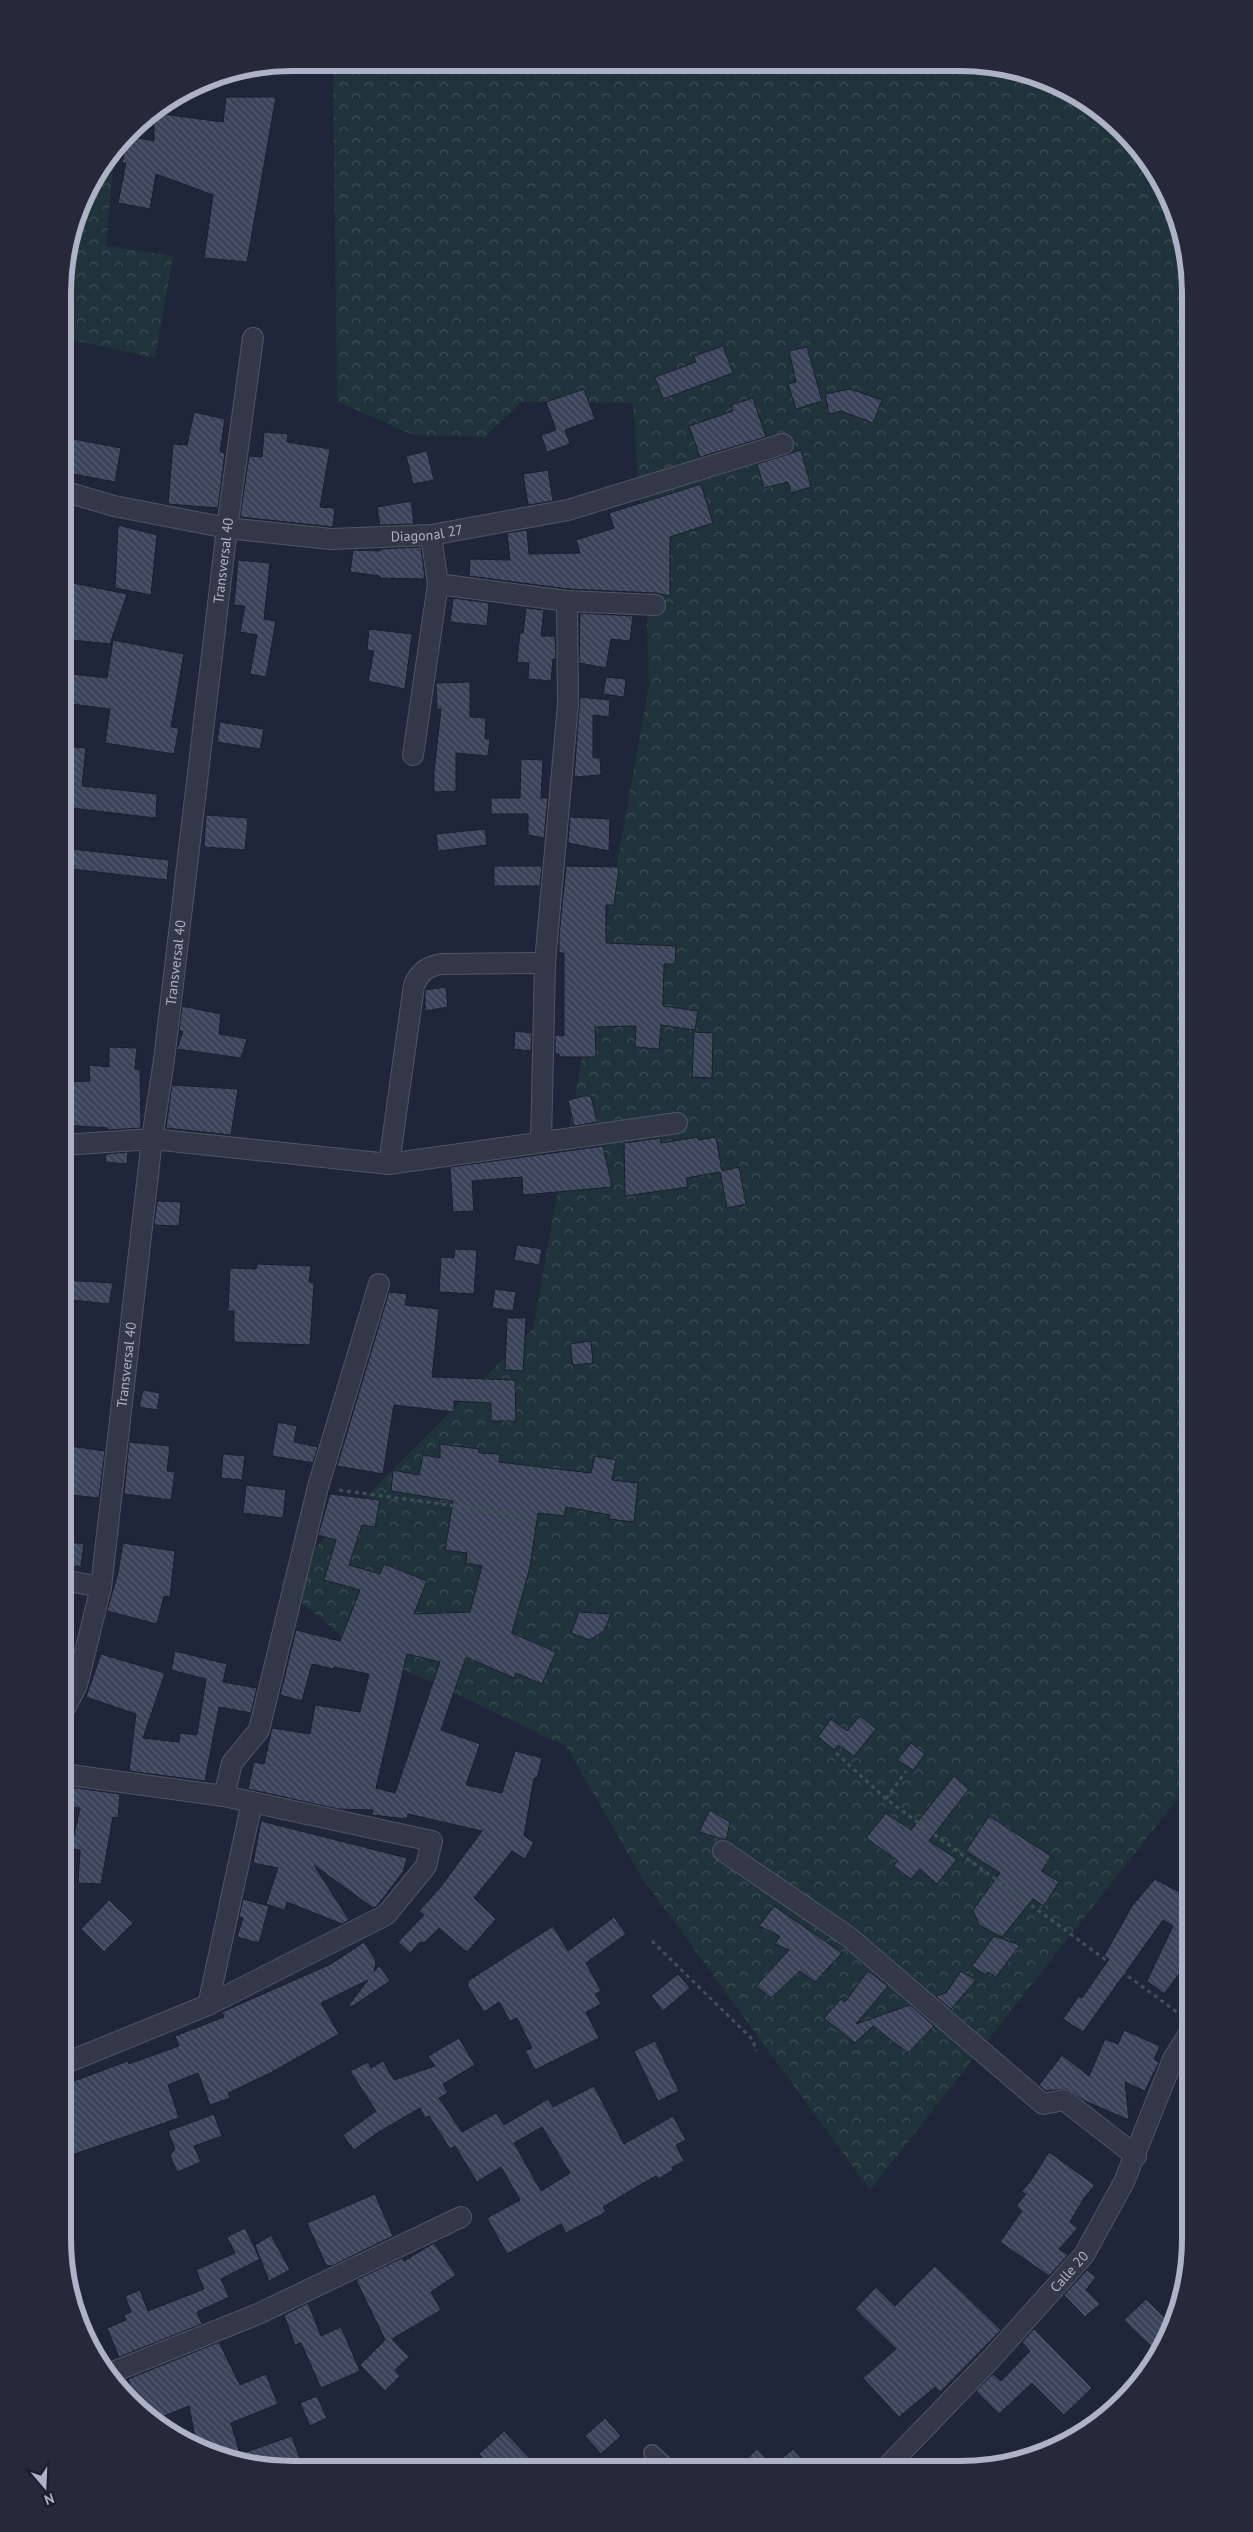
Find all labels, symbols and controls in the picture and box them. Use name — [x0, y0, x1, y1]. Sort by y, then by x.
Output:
street label: Transversal 40 — [209, 516, 237, 604]
street label: Diagonal 27 — [390, 520, 464, 546]
street label: Transversal 40 — [162, 919, 190, 1007]
street label: Transversal 40 — [112, 1321, 140, 1409]
street label: Calle 20 — [1046, 2247, 1092, 2296]
north arrow — [20, 2462, 70, 2512]
text: N — [42, 2489, 57, 2509]

